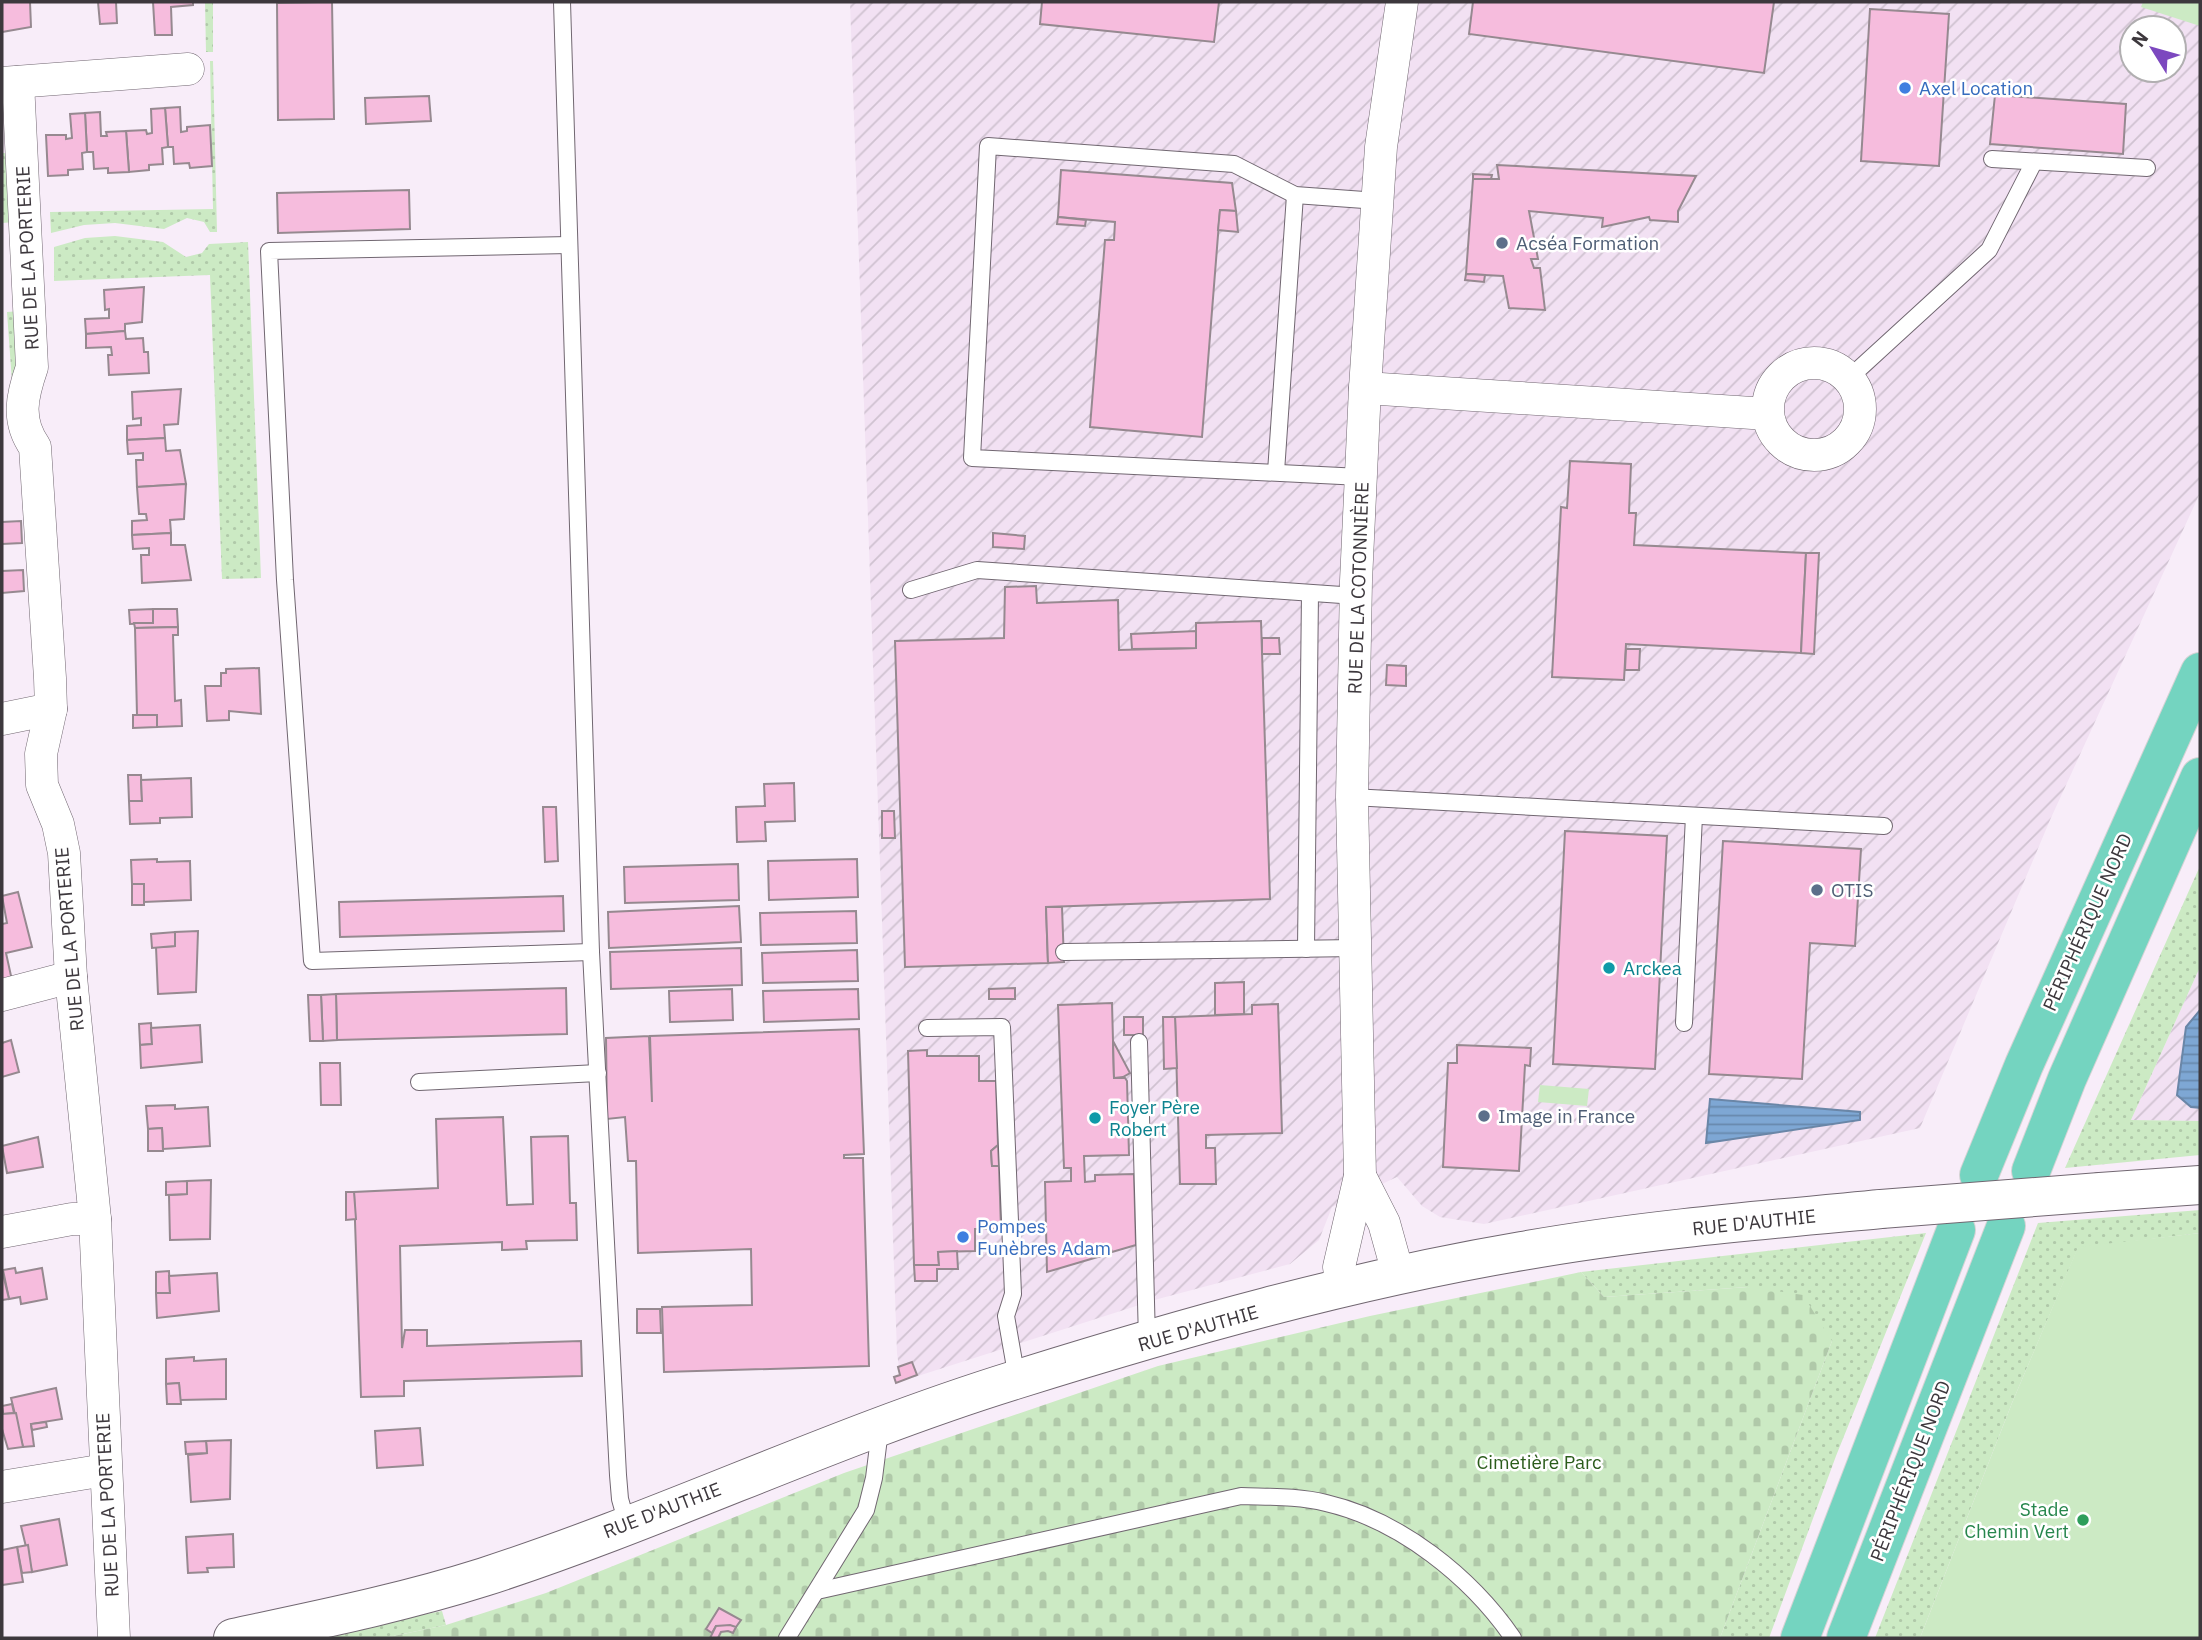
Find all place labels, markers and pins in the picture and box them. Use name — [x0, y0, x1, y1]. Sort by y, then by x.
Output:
place label: Axel Location — [1919, 76, 2033, 100]
marker: Axel Location — [1897, 80, 1913, 96]
place label: Acséa Formation — [1516, 231, 1659, 255]
marker: Acséa Formation — [1494, 235, 1510, 251]
place label: OTIS — [1831, 878, 1873, 902]
marker: OTIS — [1809, 882, 1825, 898]
place label: Arckea — [1623, 956, 1682, 980]
marker: Arckea — [1601, 960, 1617, 976]
place label: Foyer Père Robert — [1109, 1095, 1200, 1141]
place label: Image in France — [1498, 1104, 1635, 1128]
marker: Image in France — [1476, 1108, 1492, 1124]
marker: Foyer Père Robert — [1087, 1110, 1103, 1126]
place label: Pompes Funèbres Adam — [977, 1214, 1111, 1260]
marker: Pompes Funèbres Adam — [955, 1229, 971, 1245]
place label: Stade Chemin Vert — [1964, 1497, 2069, 1543]
marker: Stade Chemin Vert — [2075, 1512, 2091, 1528]

